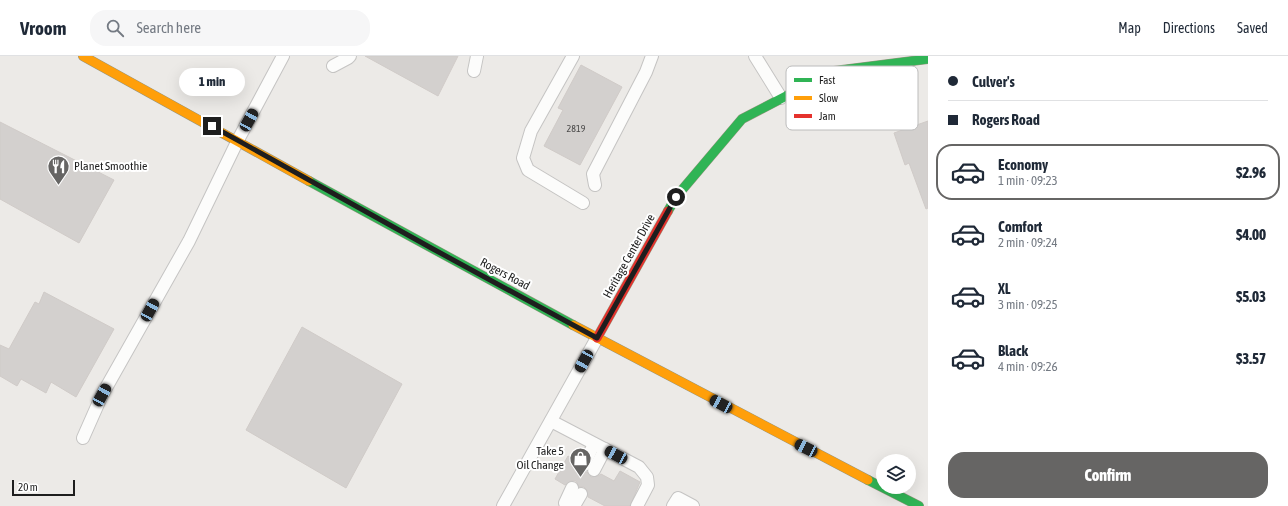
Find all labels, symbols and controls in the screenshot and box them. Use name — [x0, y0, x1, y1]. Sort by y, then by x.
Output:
search box — [90, 10, 370, 46]
text: Vroom — [20, 17, 66, 39]
icon: search — [104, 17, 126, 39]
text: Search here — [136, 19, 201, 36]
text: Map — [1118, 20, 1141, 36]
text: Directions — [1163, 20, 1215, 36]
text: Saved — [1237, 20, 1268, 36]
legend — [786, 66, 918, 130]
callout: 1 min — [179, 68, 245, 96]
text: Culver's — [972, 73, 1015, 90]
text: 1 min — [199, 74, 225, 89]
text: Fast — [819, 74, 835, 86]
text: Slow — [819, 92, 838, 104]
car — [238, 107, 260, 133]
text: Jam — [819, 110, 836, 122]
text: Rogers Road — [972, 111, 1040, 128]
route end — [203, 117, 221, 135]
house number: 2819 — [567, 123, 586, 134]
restaurant icon: Planet Smoothie — [46, 153, 72, 186]
icon: car — [950, 154, 986, 190]
text: Economy — [998, 156, 1048, 173]
place label: Planet Smoothie — [74, 159, 147, 173]
text: $2.96 — [1236, 164, 1266, 181]
text: 1 min · 09:23 — [998, 173, 1058, 188]
route start — [667, 188, 685, 206]
street label: Heritage Center Drive — [600, 212, 658, 300]
icon: car — [950, 216, 986, 252]
text: Comfort — [998, 218, 1042, 235]
text: $4.00 — [1236, 226, 1266, 243]
text: 2 min · 09:24 — [998, 235, 1058, 250]
street label: Rogers Road — [478, 255, 532, 293]
icon: car — [950, 278, 986, 314]
text: XL — [998, 280, 1011, 297]
text: $5.03 — [1236, 288, 1266, 305]
car — [139, 297, 161, 323]
text: 3 min · 09:25 — [998, 297, 1058, 312]
icon: car — [950, 340, 986, 376]
text: Black — [998, 342, 1028, 359]
car — [573, 348, 595, 374]
text: $3.57 — [1236, 350, 1266, 367]
text: 4 min · 09:26 — [998, 359, 1058, 374]
car — [91, 382, 113, 408]
car — [708, 393, 734, 415]
car — [793, 437, 819, 459]
place label: Take 5 Oil Change — [516, 444, 564, 472]
car — [603, 444, 629, 466]
shop icon: Take 5 Oil Change — [567, 445, 593, 478]
button: Confirm — [948, 452, 1268, 498]
map controls — [876, 454, 916, 494]
button: layers — [876, 454, 916, 494]
scale bar — [12, 478, 75, 497]
text: 20 m — [18, 481, 38, 493]

